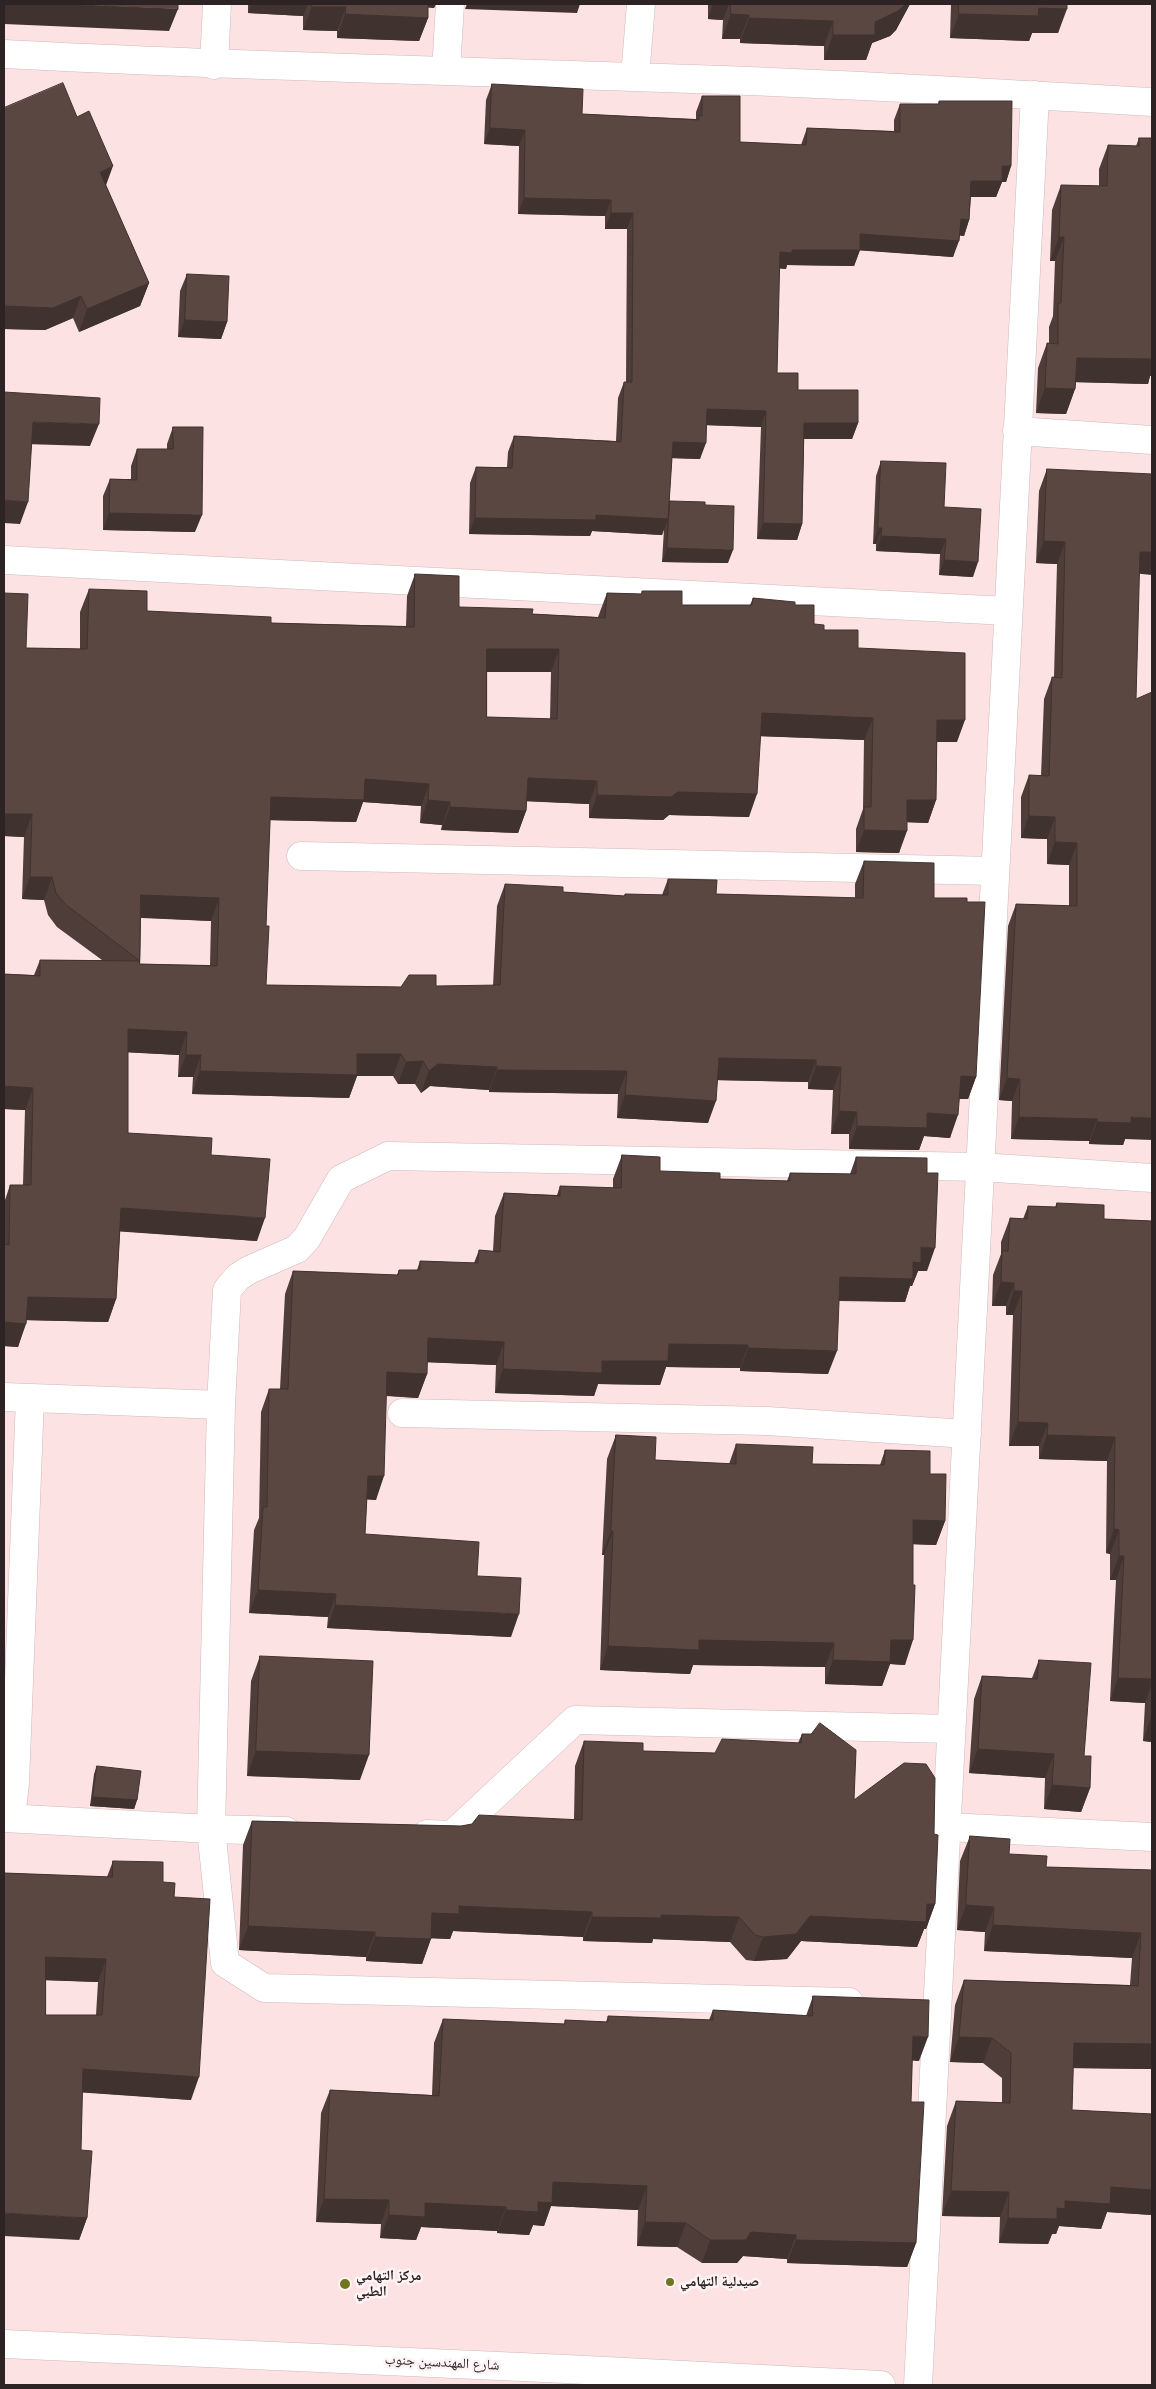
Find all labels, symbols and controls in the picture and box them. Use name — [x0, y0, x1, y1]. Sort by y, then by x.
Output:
place label: مركز التهامي الطبي — [356, 2268, 421, 2300]
place label: صيدلية التهامي — [680, 2274, 759, 2290]
marker: صيدلية التهامي — [664, 2276, 676, 2288]
marker: مركز التهامي الطبي — [338, 2277, 352, 2291]
street label: شارع المهندسين جنوب — [384, 2352, 500, 2374]

